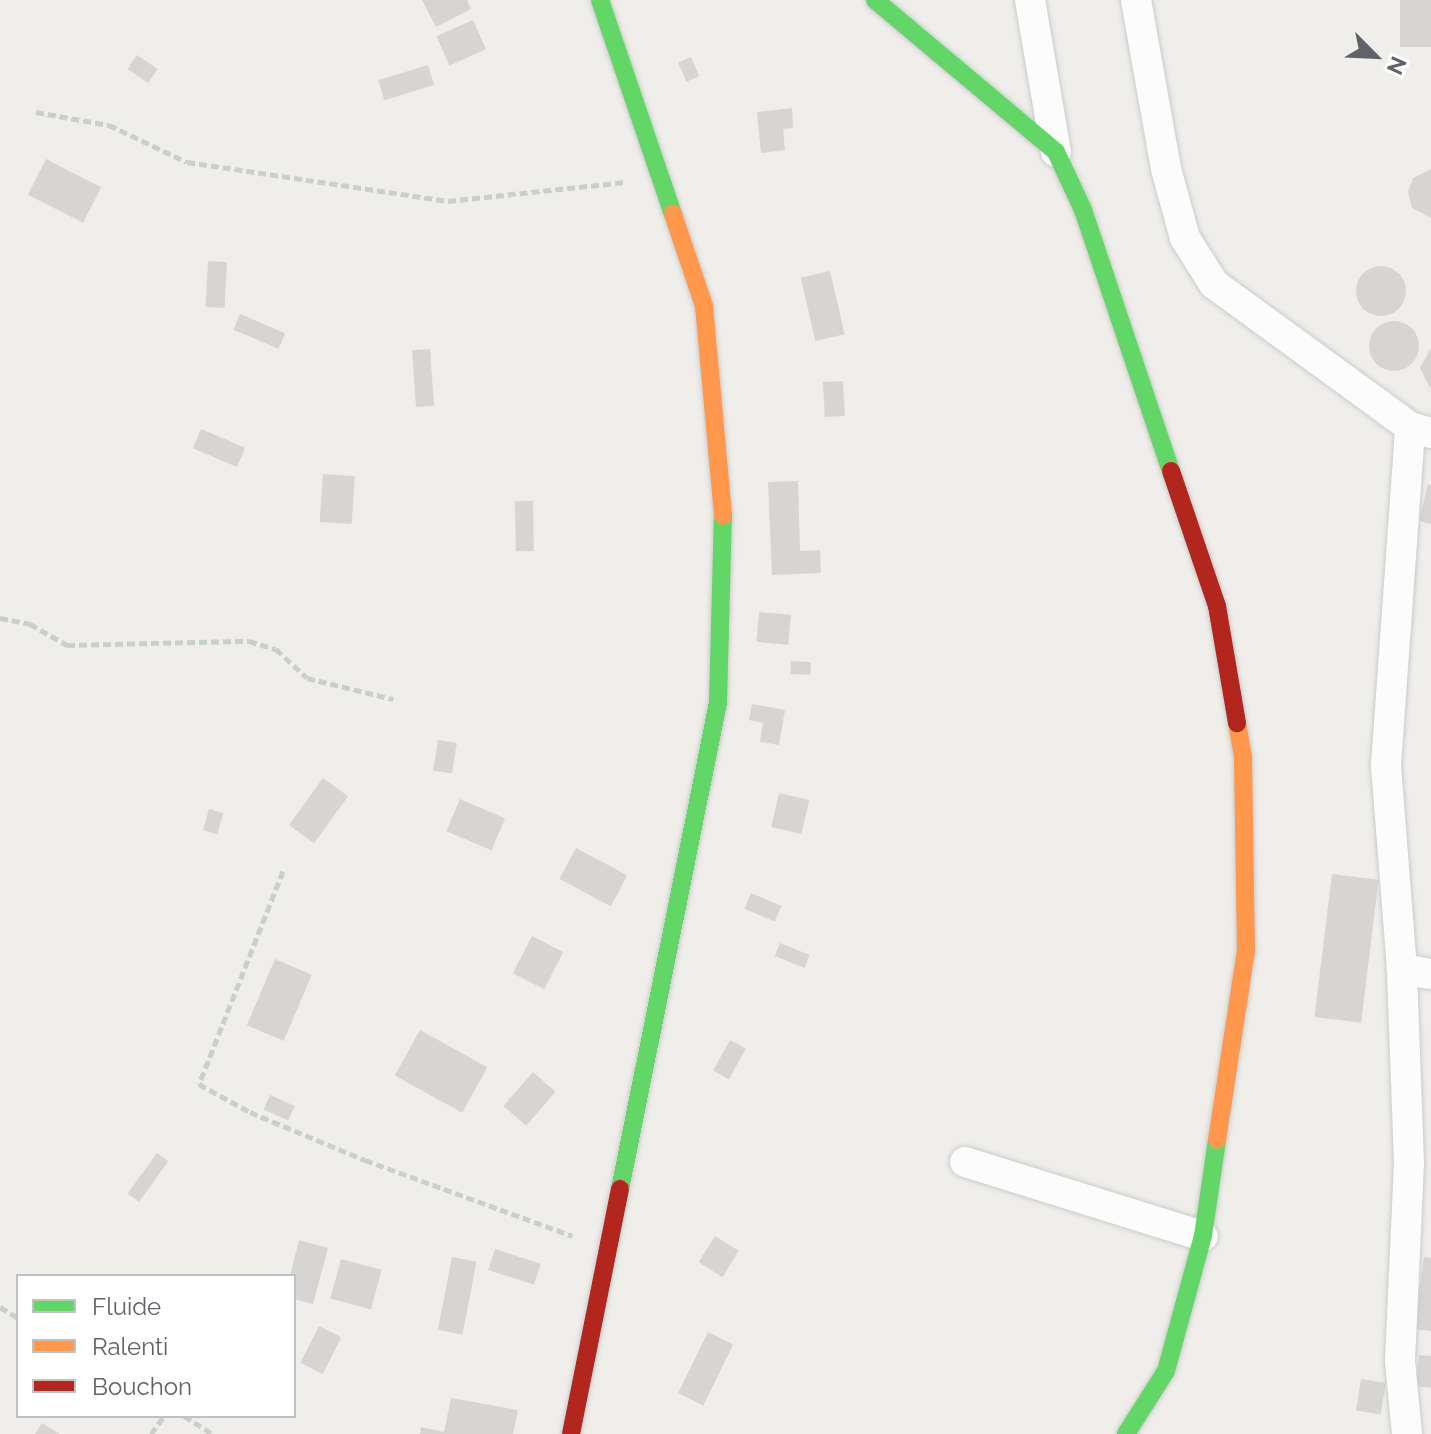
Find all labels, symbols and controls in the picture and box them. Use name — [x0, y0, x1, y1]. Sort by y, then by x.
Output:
north arrow — [1335, 16, 1415, 96]
text: N — [1382, 53, 1412, 79]
legend — [16, 1274, 296, 1418]
text: Fluide — [92, 1292, 161, 1321]
text: Ralenti — [92, 1332, 168, 1361]
text: Bouchon — [92, 1372, 192, 1401]

